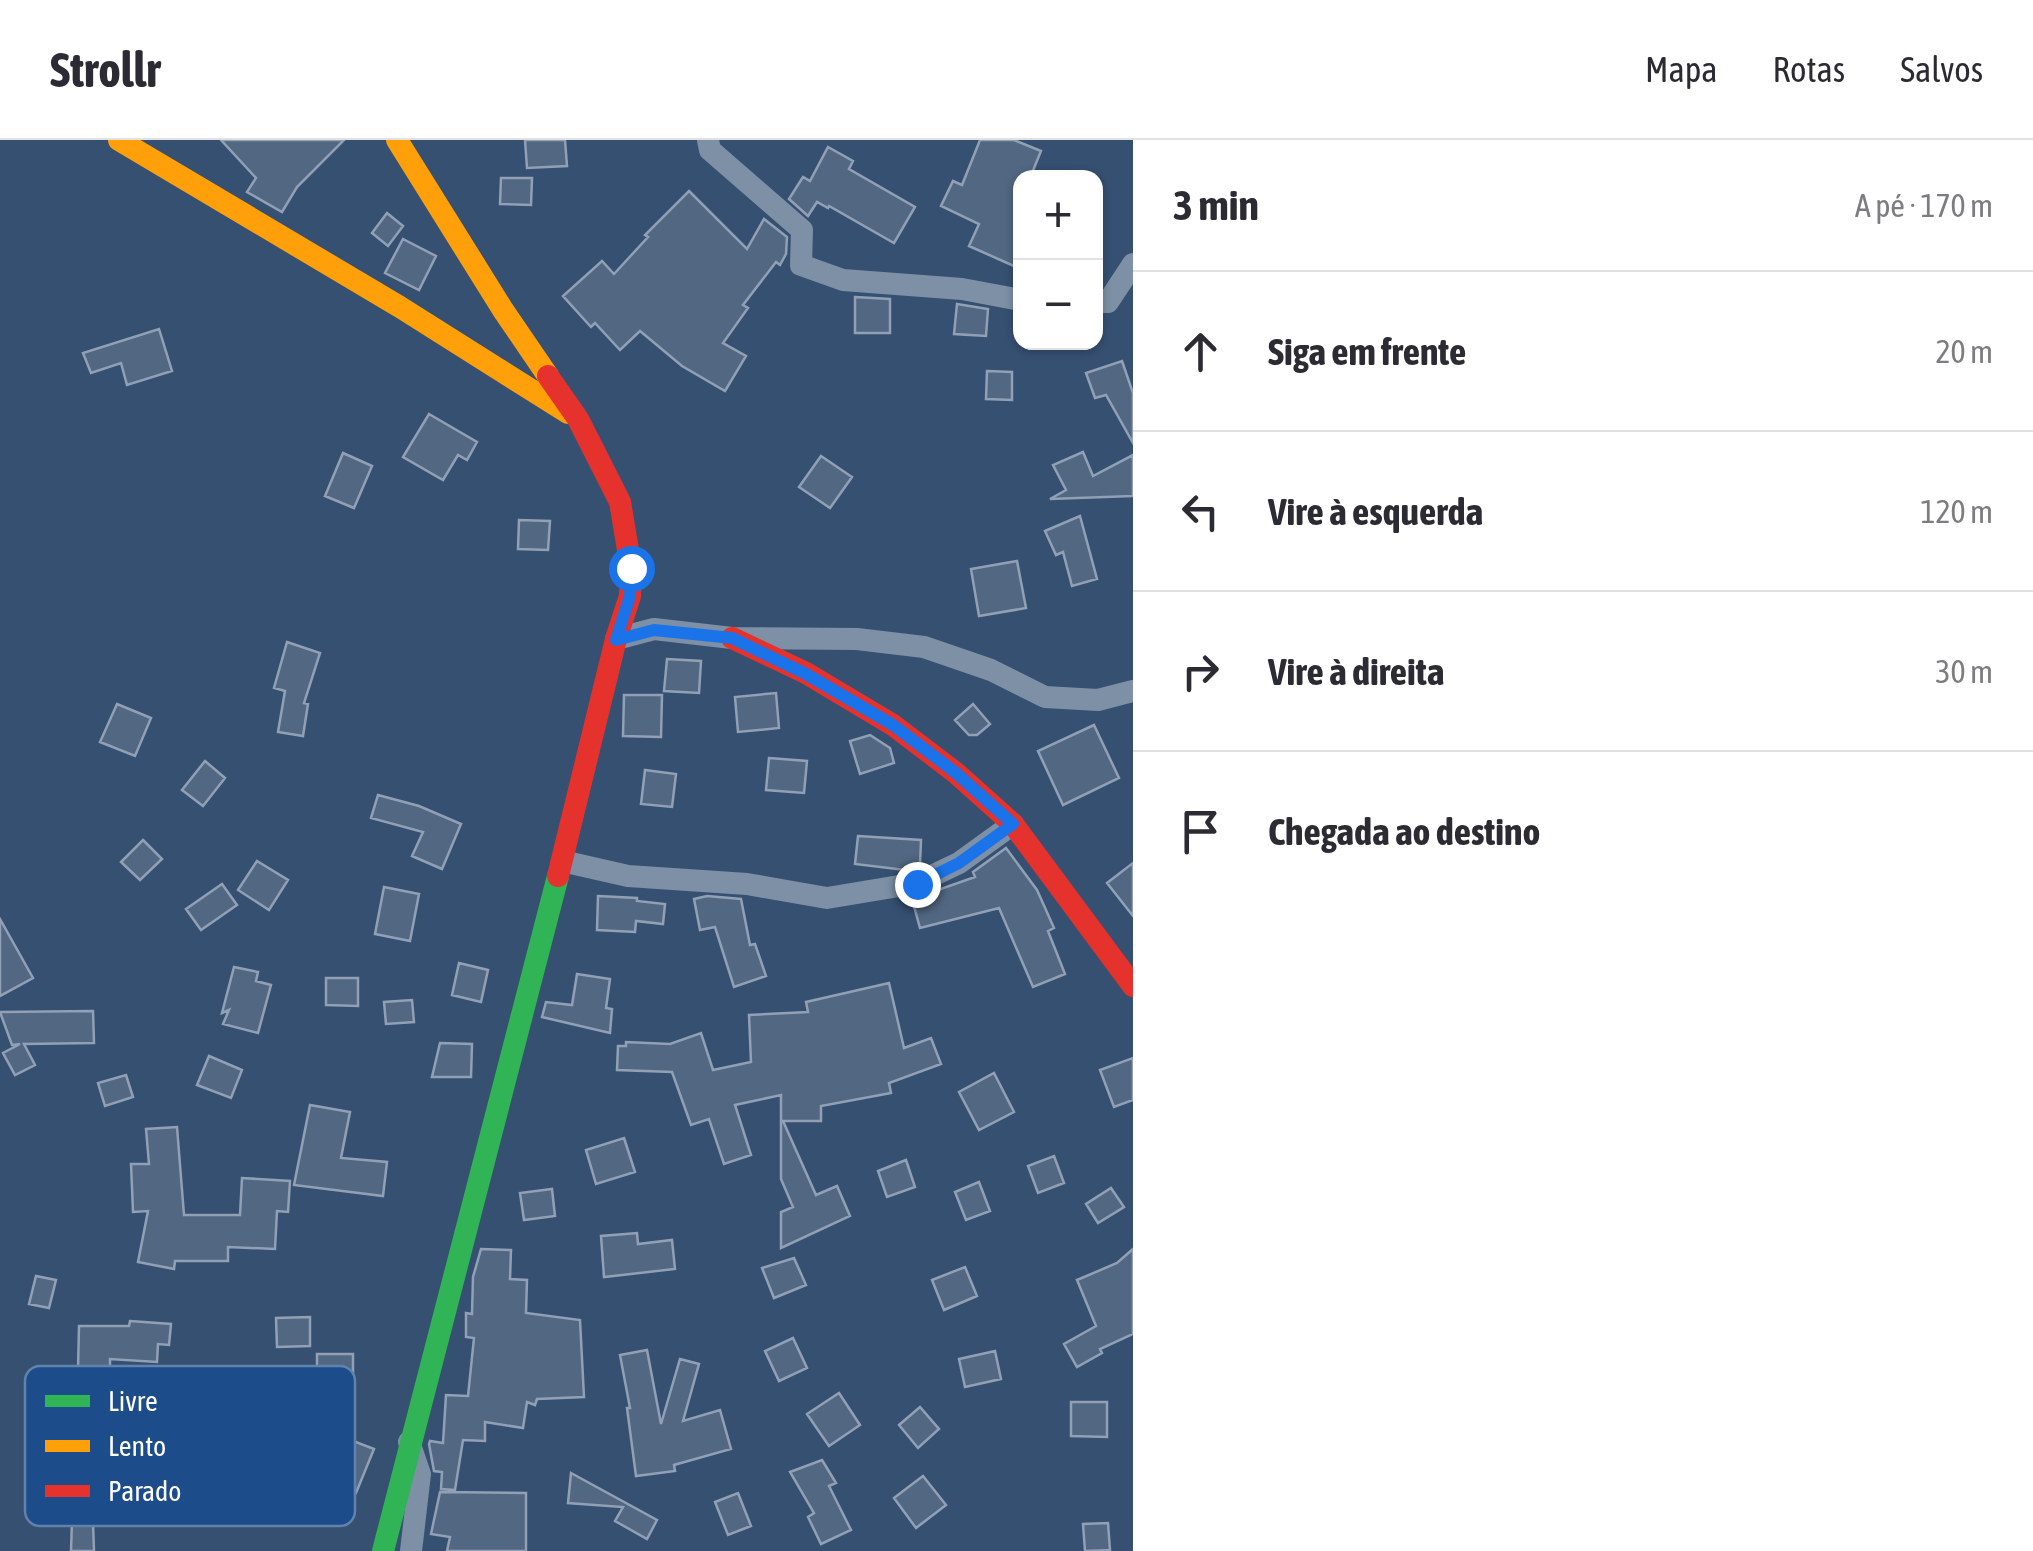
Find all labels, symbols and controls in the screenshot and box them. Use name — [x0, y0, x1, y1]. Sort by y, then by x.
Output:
text: Strollr — [50, 42, 160, 97]
text: Mapa — [1645, 49, 1718, 89]
text: Rotas — [1773, 49, 1845, 89]
text: Salvos — [1900, 49, 1983, 89]
map controls — [1013, 170, 1103, 350]
button: + — [1013, 170, 1103, 260]
text: 3 min — [1173, 181, 1259, 229]
text: A pé · 170 m — [1855, 187, 1993, 224]
button: − — [1013, 260, 1103, 350]
icon: ahead — [1173, 324, 1228, 379]
text: Siga em frente — [1268, 330, 1466, 373]
text: 20 m — [1935, 333, 1993, 370]
icon: left — [1173, 484, 1228, 539]
text: Vire à esquerda — [1268, 490, 1483, 533]
text: 120 m — [1920, 493, 1993, 530]
route start — [609, 546, 655, 592]
icon: right — [1173, 644, 1228, 699]
text: Vire à direita — [1268, 650, 1444, 693]
text: 30 m — [1935, 653, 1993, 690]
icon: arrive — [1173, 804, 1228, 859]
text: Chegada ao destino — [1268, 810, 1540, 853]
route end — [895, 862, 941, 908]
legend — [25, 1366, 355, 1526]
text: Livre — [108, 1385, 158, 1417]
text: Lento — [108, 1430, 166, 1462]
text: Parado — [108, 1475, 181, 1507]

